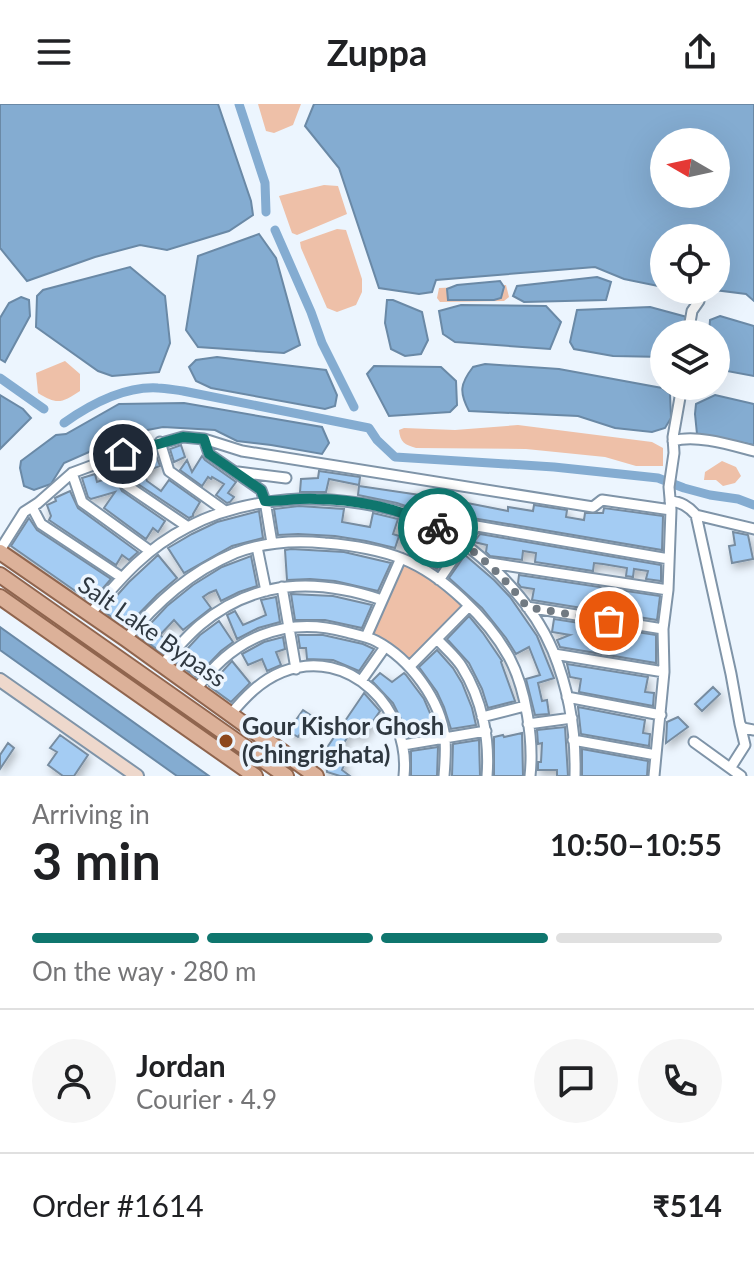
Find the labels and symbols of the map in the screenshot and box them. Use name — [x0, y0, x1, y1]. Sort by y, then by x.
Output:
north arrow — [650, 128, 730, 208]
pin — [89, 420, 157, 488]
courier — [398, 488, 478, 568]
street label: Salt Lake Bypass — [73, 569, 232, 692]
pin — [575, 587, 643, 655]
place label: Gour Kishor Ghosh (Chingrighata) — [242, 711, 444, 768]
marker: Gour Kishor Ghosh (Chingrighata) — [217, 732, 235, 750]

